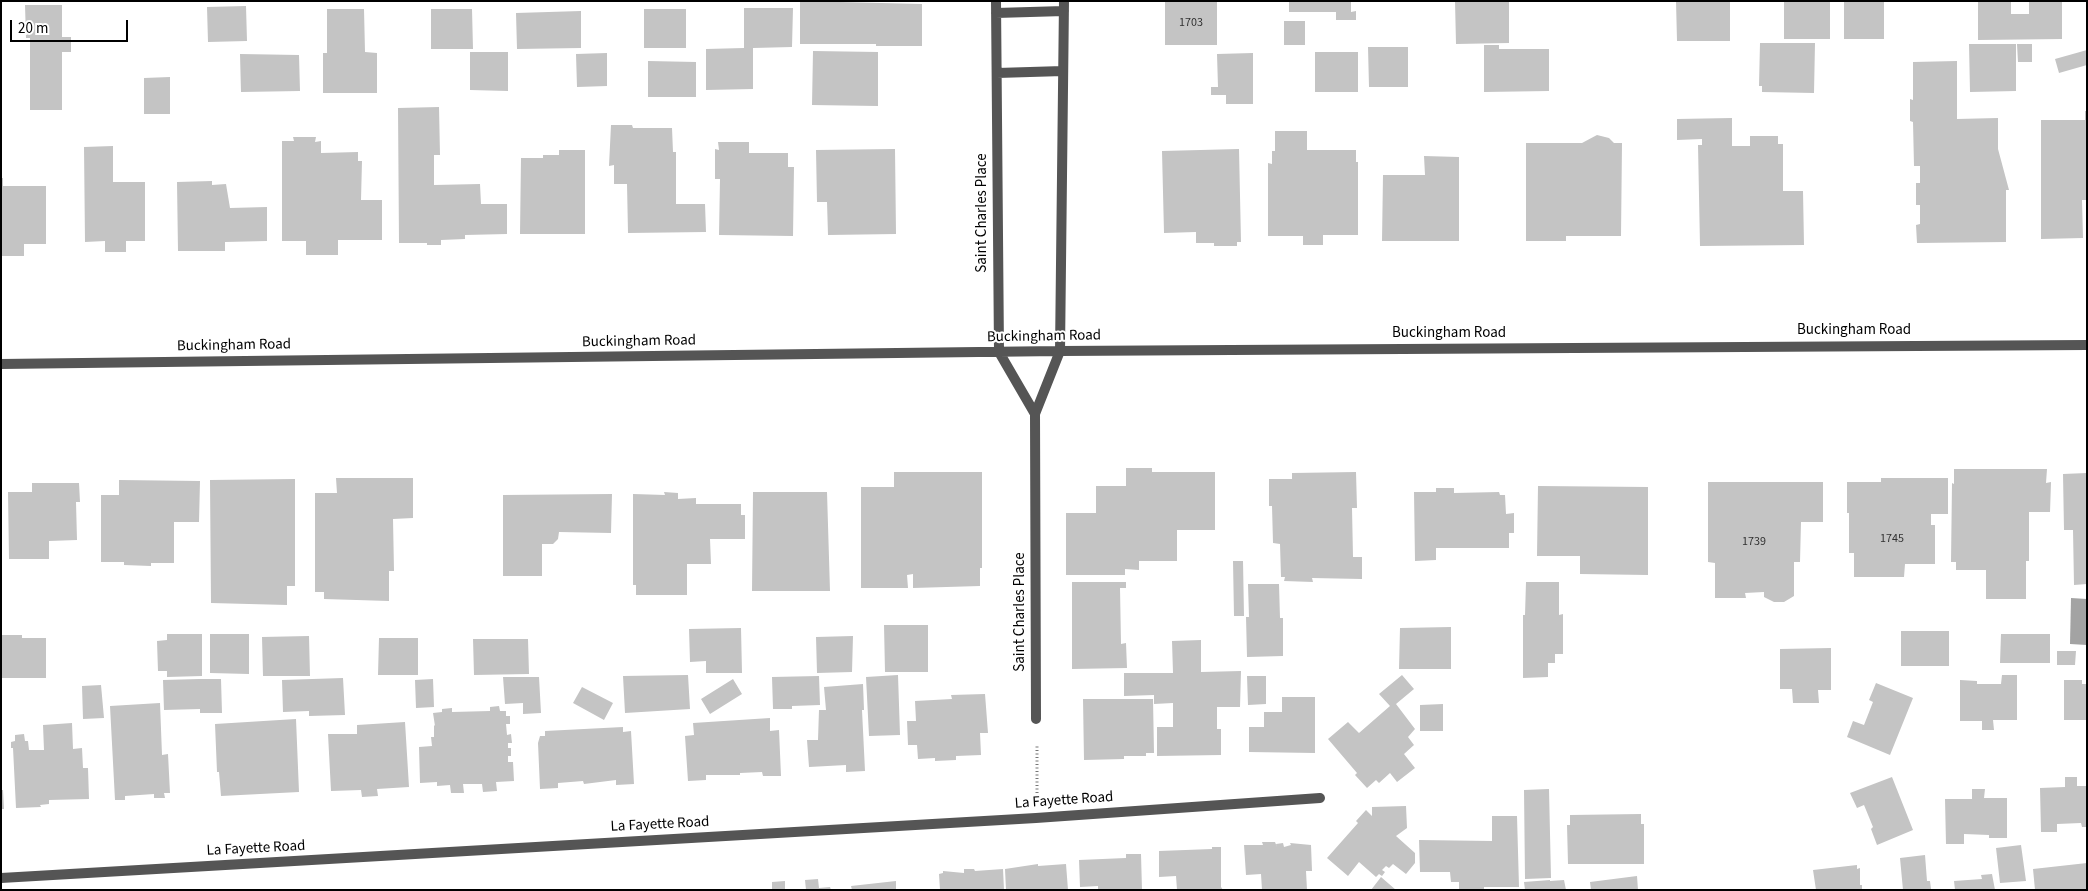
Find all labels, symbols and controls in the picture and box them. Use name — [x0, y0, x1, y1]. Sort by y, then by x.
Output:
scale bar — [12, 10, 130, 42]
house number: 1703 — [1179, 16, 1203, 30]
text: 20 m — [18, 18, 48, 39]
street label: Saint Charles Place — [974, 153, 992, 273]
street label: Buckingham Road — [1797, 322, 1911, 340]
street label: Buckingham Road — [1392, 325, 1506, 343]
street label: Buckingham Road — [987, 327, 1101, 347]
street label: Buckingham Road — [582, 332, 696, 352]
street label: Buckingham Road — [177, 336, 291, 356]
house number: 1745 — [1880, 532, 1904, 546]
house number: 1739 — [1742, 535, 1766, 549]
street label: Saint Charles Place — [1012, 552, 1030, 672]
street label: La Fayette Road — [1014, 789, 1114, 813]
street label: La Fayette Road — [610, 813, 710, 837]
street label: La Fayette Road — [206, 837, 306, 861]

